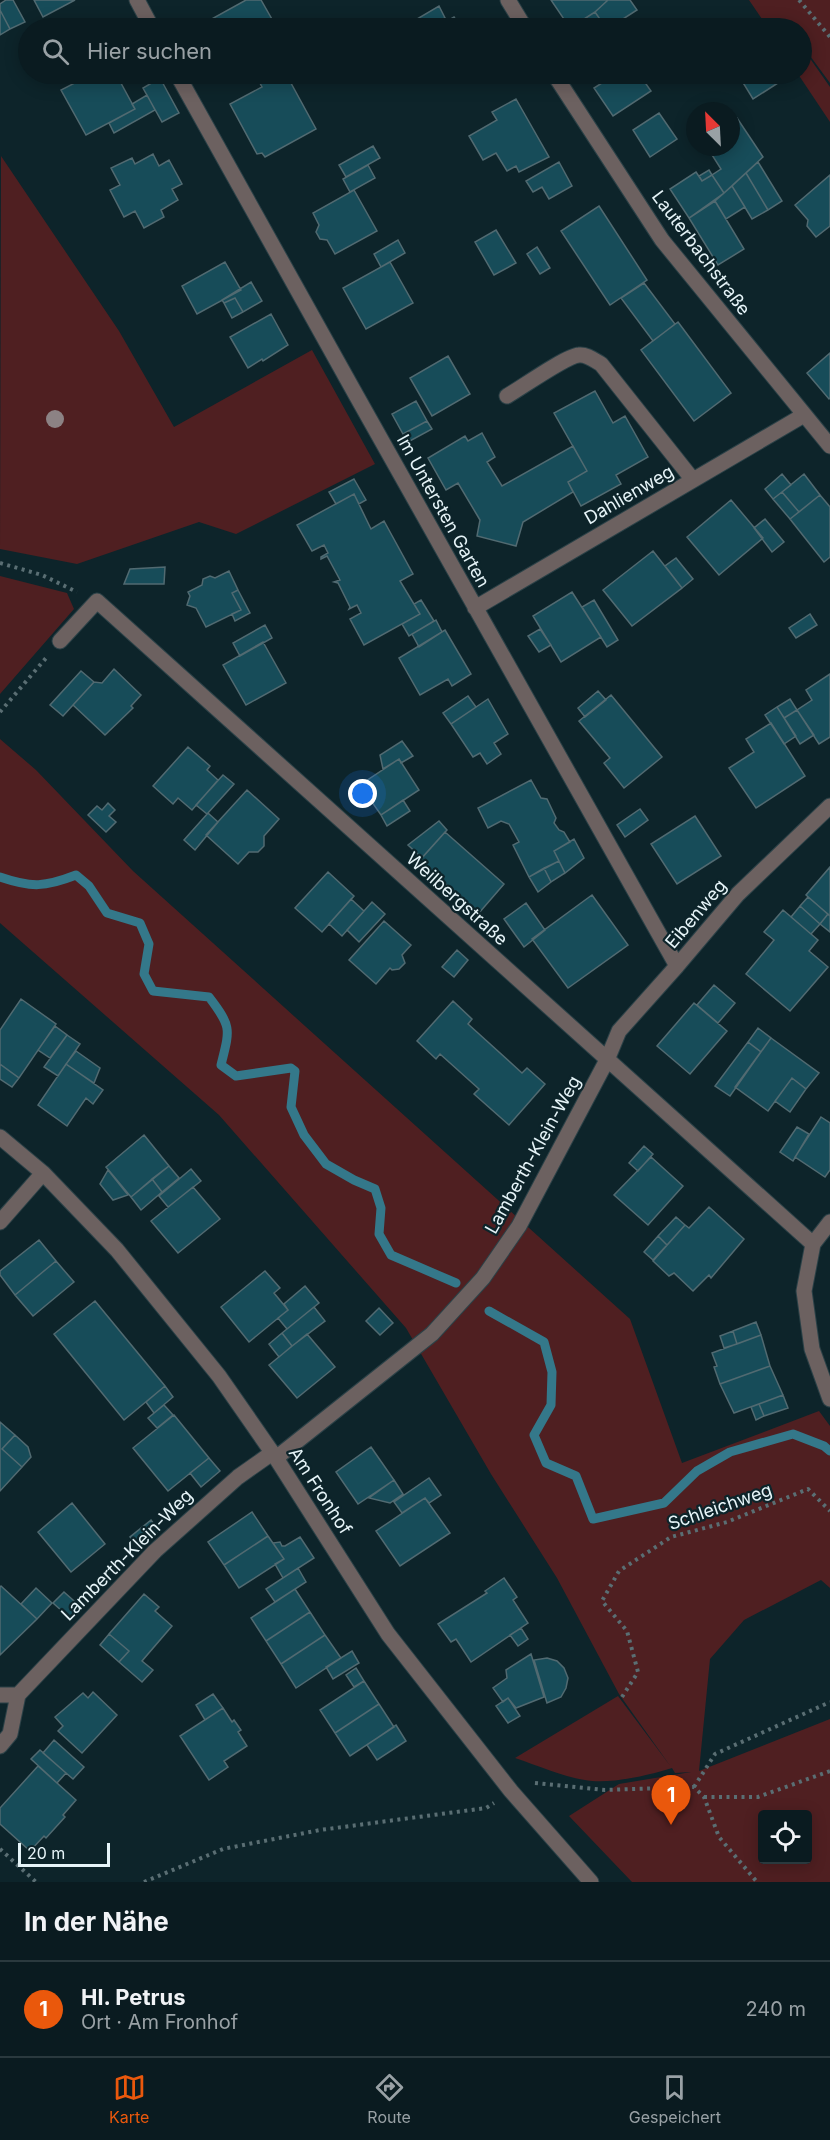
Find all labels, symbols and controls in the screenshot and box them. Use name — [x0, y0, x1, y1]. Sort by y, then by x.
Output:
search box — [18, 18, 812, 84]
icon: search — [39, 35, 72, 68]
text: Hier suchen — [87, 38, 212, 64]
north arrow — [686, 102, 740, 156]
street label: Lauterbachstraße — [648, 186, 755, 319]
street label: Im Untersten Garten — [393, 431, 494, 591]
street label: Dahlienweg — [580, 461, 677, 529]
your location — [348, 779, 377, 808]
street label: Weilbergstraße — [402, 848, 512, 950]
street label: Eibenweg — [661, 875, 730, 952]
street label: Lamberth-Klein-Weg — [480, 1072, 585, 1237]
street label: Am Fronhof — [285, 1443, 356, 1538]
street label: Schleichweg — [665, 1479, 775, 1534]
street label: Lamberth-Klein-Weg — [57, 1485, 197, 1625]
pin: 1 — [652, 1776, 690, 1825]
map controls — [758, 1810, 812, 1864]
button: locate — [758, 1810, 812, 1864]
scale bar — [18, 1840, 110, 1868]
text: 20 m — [27, 1843, 65, 1863]
text: In der Nähe — [24, 1906, 169, 1937]
text: Hl. Petrus — [81, 1984, 186, 2010]
text: 1 — [39, 1997, 48, 2021]
text: 240 m — [745, 1997, 806, 2021]
text: Ort · Am Fronhof — [81, 2010, 238, 2034]
tab: Karte — [109, 2071, 149, 2127]
tab: Route — [367, 2071, 411, 2127]
tab: Gespeichert — [629, 2071, 721, 2127]

